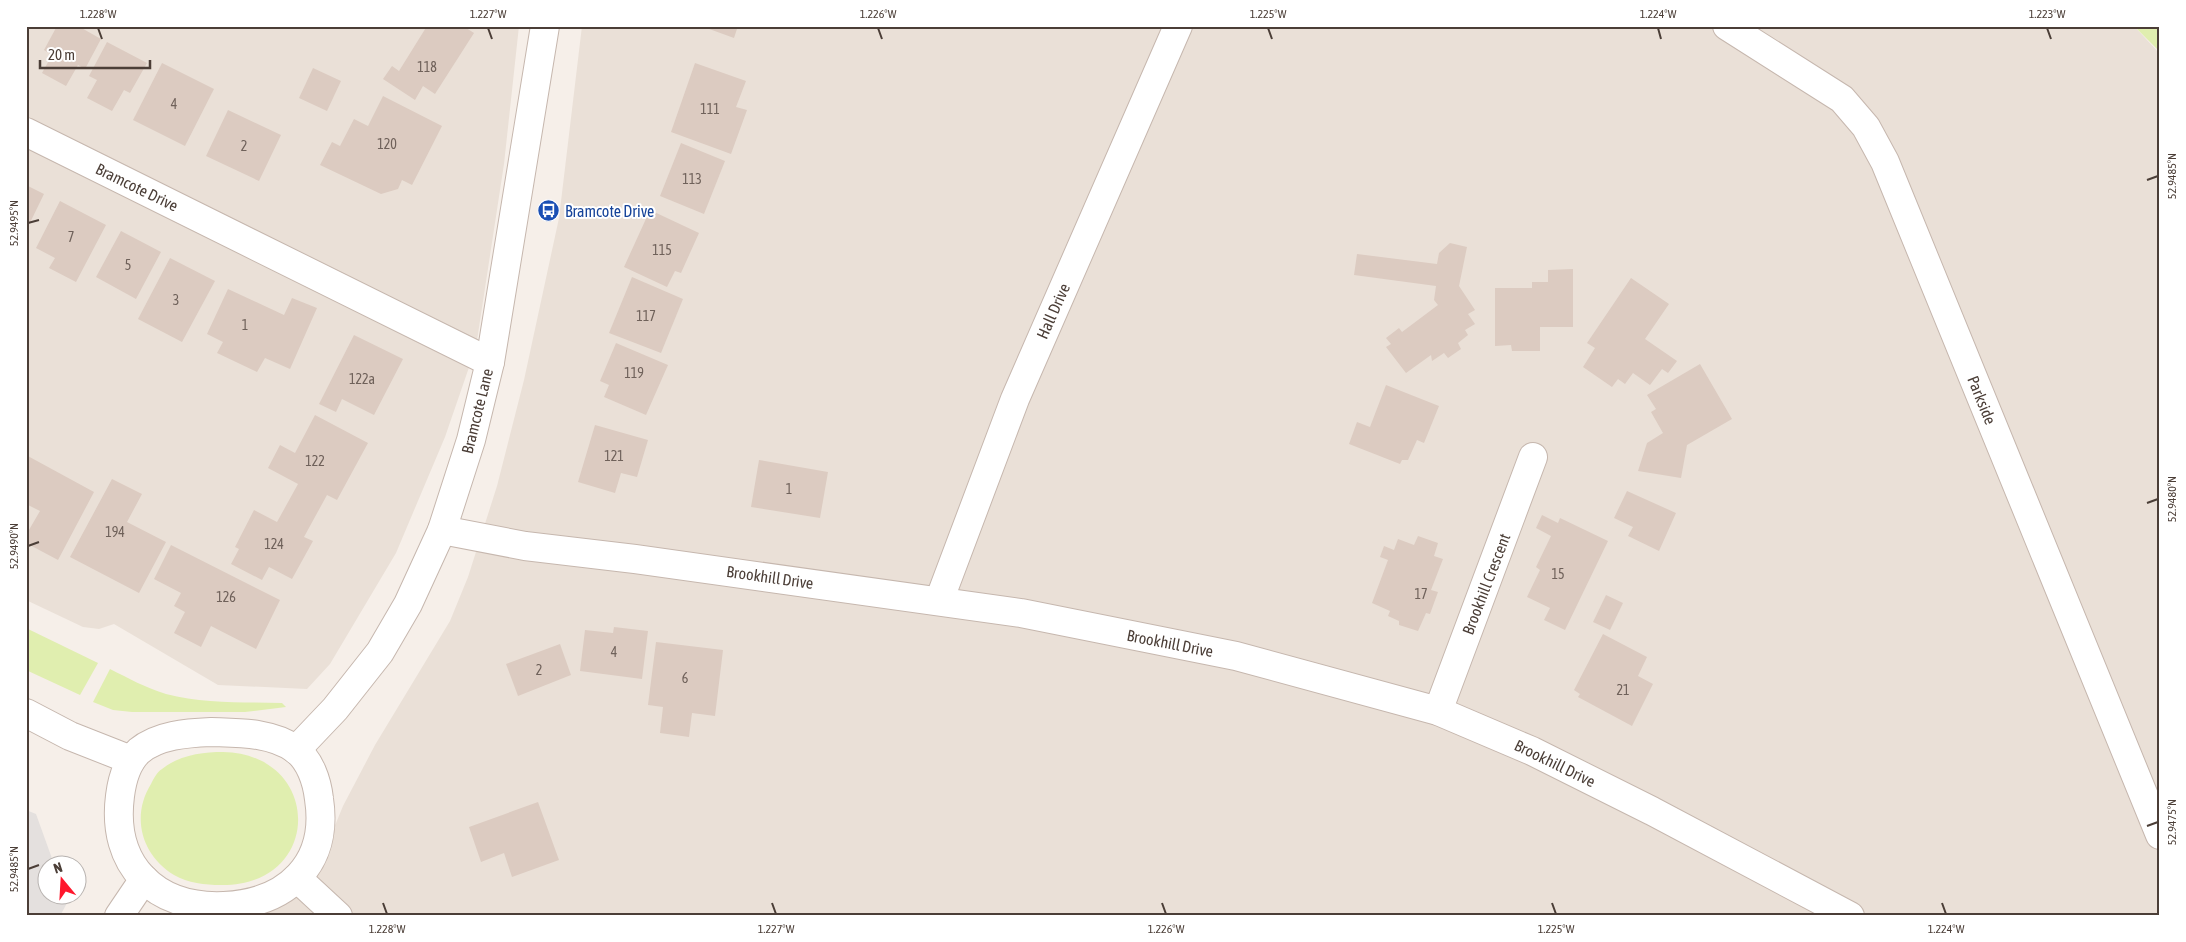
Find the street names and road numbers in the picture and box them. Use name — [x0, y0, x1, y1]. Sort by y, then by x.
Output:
street label: Bramcote Drive — [93, 159, 181, 215]
street label: Hall Drive — [1033, 281, 1073, 341]
street label: Bramcote Lane — [458, 367, 496, 455]
street label: Parkside — [1964, 373, 2000, 427]
street label: Brookhill Crescent — [1458, 531, 1514, 637]
street label: Brookhill Drive — [725, 562, 815, 592]
street label: Brookhill Drive — [1125, 626, 1215, 660]
street label: Brookhill Drive — [1512, 736, 1598, 790]

